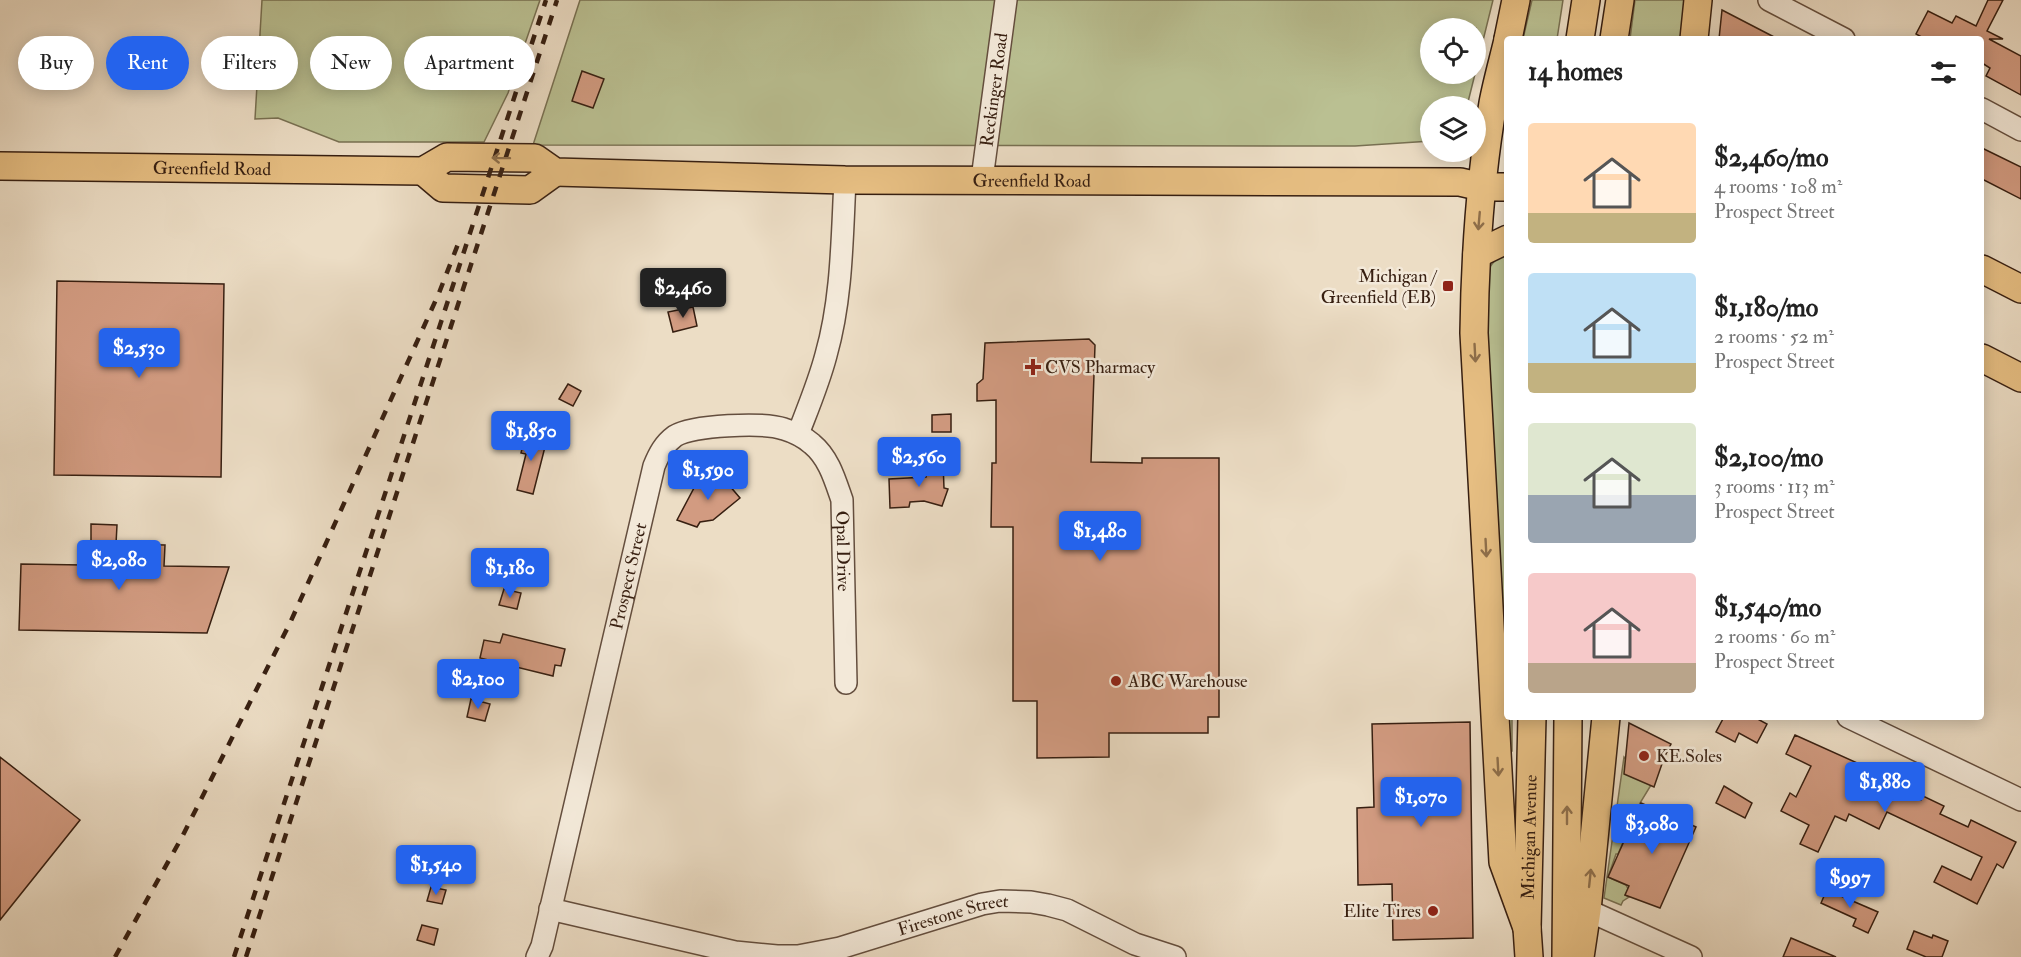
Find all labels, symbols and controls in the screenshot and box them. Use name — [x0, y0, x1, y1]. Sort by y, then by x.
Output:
map controls — [1420, 18, 1486, 162]
button: locate — [1420, 18, 1486, 84]
street label: Reckinger Road — [975, 31, 1013, 148]
chip: Buy — [18, 36, 94, 90]
chip: Rent — [106, 36, 189, 90]
chip: Filters — [201, 36, 298, 90]
chip: New — [310, 36, 392, 90]
chip: Apartment — [404, 36, 535, 90]
text: 14 homes — [1528, 56, 1623, 88]
icon: filters — [1927, 56, 1960, 89]
button: layers — [1420, 96, 1486, 162]
text: $2,460/mo — [1714, 142, 1828, 174]
icon: home — [1576, 147, 1648, 219]
one-way arrow — [491, 152, 511, 164]
street label: Greenfield Road — [153, 156, 271, 181]
street label: Greenfield Road — [972, 169, 1091, 192]
text: 4 rooms · 108 m² — [1714, 174, 1842, 199]
text: Prospect Street — [1714, 199, 1835, 224]
one-way arrow — [1474, 210, 1485, 230]
place label: Michigan / Greenfield (EB) — [1321, 265, 1438, 309]
pin: $2,460 — [634, 268, 732, 319]
text: $2,460 — [654, 275, 712, 300]
marker: Michigan / Greenfield (EB) — [1441, 279, 1455, 293]
text: $1,180/mo — [1714, 292, 1818, 324]
icon: home — [1576, 297, 1648, 369]
text: 2 rooms · 52 m² — [1714, 324, 1834, 349]
pin: $2,530 — [90, 328, 188, 379]
text: $2,530 — [113, 335, 165, 360]
one-way arrow — [1470, 343, 1481, 363]
text: Prospect Street — [1714, 349, 1835, 374]
place label: CVS Pharmacy — [1045, 356, 1156, 379]
marker: CVS Pharmacy — [1026, 360, 1040, 374]
pin: $1,850 — [482, 411, 580, 462]
text: $1,850 — [505, 418, 557, 443]
pin: $2,560 — [870, 437, 968, 488]
text: $2,100/mo — [1714, 442, 1823, 474]
text: $2,560 — [892, 444, 946, 469]
icon: home — [1576, 447, 1648, 519]
pin: $1,590 — [659, 450, 757, 501]
text: $1,590 — [682, 457, 734, 482]
text: 3 rooms · 113 m² — [1714, 474, 1835, 499]
text: Prospect Street — [1714, 499, 1835, 524]
street label: Opal Drive — [831, 510, 856, 592]
pin: $1,480 — [1051, 511, 1149, 562]
text: $1,480 — [1073, 518, 1127, 543]
street label: Prospect Street — [605, 520, 652, 632]
one-way arrow — [1481, 538, 1492, 557]
pin: $2,080 — [70, 540, 168, 591]
text: $2,080 — [91, 547, 147, 572]
pin: $1,180 — [461, 548, 559, 599]
text: $1,180 — [485, 555, 535, 580]
text: $1,540/mo — [1714, 592, 1821, 624]
icon: home — [1576, 597, 1648, 669]
text: 2 rooms · 60 m² — [1714, 624, 1835, 649]
text: Prospect Street — [1714, 649, 1835, 674]
pin: $2,100 — [429, 659, 527, 710]
text: $2,100 — [451, 666, 505, 691]
place label: ABC Warehouse — [1127, 670, 1248, 693]
marker: ABC Warehouse — [1109, 674, 1123, 688]
place label: KE.Soles — [1656, 745, 1722, 768]
marker: KE.Soles — [1637, 749, 1651, 763]
one-way arrow — [1493, 757, 1504, 777]
pin: $1,880 — [1836, 762, 1934, 813]
text: $1,880 — [1859, 769, 1911, 794]
street label: Michigan Avenue — [1516, 774, 1542, 900]
pin: $1,070 — [1372, 777, 1470, 828]
text: $1,070 — [1395, 784, 1447, 809]
pin: $3,080 — [1603, 804, 1701, 855]
one-way arrow — [1561, 805, 1573, 825]
text: $3,080 — [1625, 811, 1679, 836]
pin: $1,540 — [387, 845, 485, 896]
text: $1,540 — [410, 852, 462, 877]
pin: $997 — [1814, 858, 1886, 909]
text: $997 — [1830, 865, 1871, 890]
one-way arrow — [1585, 869, 1596, 889]
street label: Firestone Street — [895, 889, 1009, 941]
place label: Elite Tires — [1343, 900, 1421, 923]
marker: Elite Tires — [1426, 904, 1440, 918]

